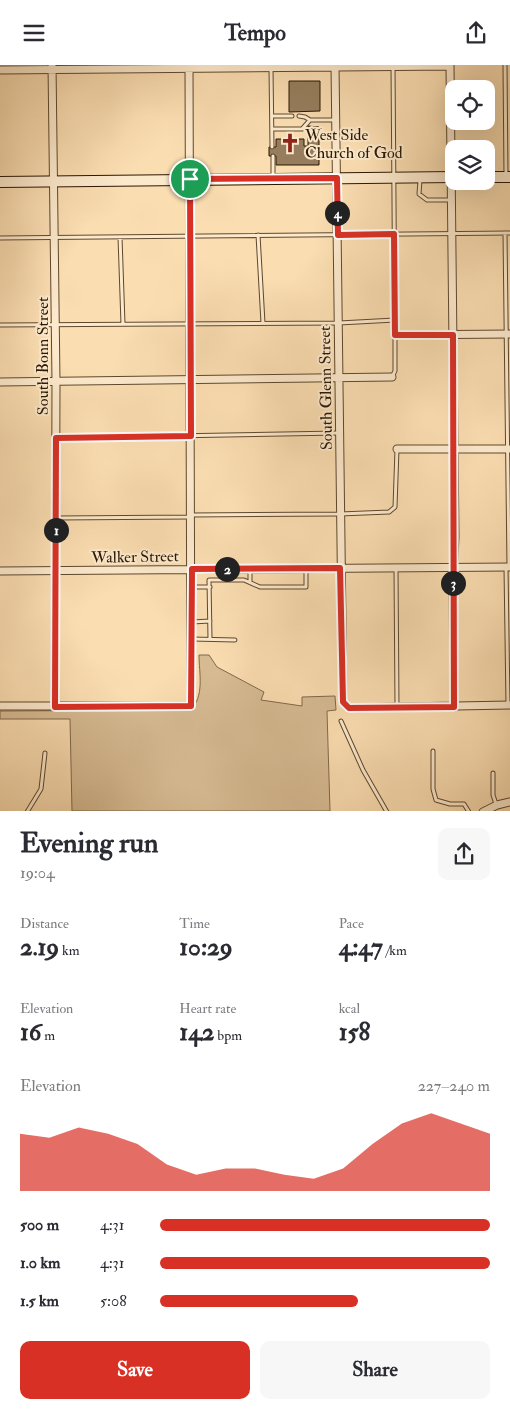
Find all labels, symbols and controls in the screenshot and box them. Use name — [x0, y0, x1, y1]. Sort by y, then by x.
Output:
icon: menu — [20, 19, 48, 47]
text: Tempo — [224, 19, 286, 47]
icon: share — [462, 19, 490, 47]
map controls — [445, 80, 495, 190]
button: locate — [445, 80, 495, 130]
place label: West Side Church of God — [304, 125, 403, 163]
church icon: West Side Church of God — [279, 132, 301, 154]
button: layers — [445, 140, 495, 190]
pin — [169, 158, 211, 200]
icon: arrive — [176, 165, 204, 193]
pin: 4 — [324, 201, 350, 225]
text: 4 — [334, 205, 341, 222]
street label: South Bonn Street — [33, 297, 53, 415]
street label: South Glenn Street — [315, 326, 337, 450]
pin: 1 — [44, 517, 68, 543]
text: 1 — [54, 522, 59, 539]
street label: Walker Street — [90, 546, 179, 568]
pin: 2 — [214, 557, 240, 581]
text: 2 — [224, 561, 231, 578]
pin: 3 — [440, 571, 466, 595]
text: 3 — [451, 575, 456, 592]
text: Evening run — [20, 826, 158, 861]
button: share — [438, 828, 490, 880]
text: 19:04 — [20, 863, 55, 883]
text: Distance — [20, 915, 69, 932]
text: Time — [179, 915, 210, 932]
text: Pace — [339, 915, 364, 932]
text: 2.19 — [20, 932, 59, 963]
text: 10:29 — [179, 932, 233, 963]
text: 4:47 — [339, 932, 383, 963]
text: km — [59, 942, 80, 959]
text: /km — [383, 942, 407, 959]
text: Elevation — [20, 1000, 73, 1017]
text: Heart rate — [179, 1000, 236, 1017]
text: kcal — [339, 1000, 360, 1017]
text: 16 — [20, 1017, 41, 1048]
text: 142 — [179, 1017, 214, 1048]
text: 158 — [339, 1017, 370, 1048]
text: m — [41, 1027, 55, 1044]
text: bpm — [214, 1027, 242, 1044]
text: Elevation — [20, 1076, 81, 1096]
text: 227–240 m — [418, 1076, 490, 1096]
text: 500 m — [20, 1215, 59, 1235]
text: 4:31 — [100, 1215, 124, 1235]
text: 1.0 km — [20, 1253, 60, 1273]
text: 4:31 — [100, 1253, 124, 1273]
text: 1.5 km — [20, 1291, 59, 1311]
text: 5:08 — [100, 1291, 127, 1311]
button: Save — [20, 1341, 250, 1399]
button: Share — [260, 1341, 490, 1399]

